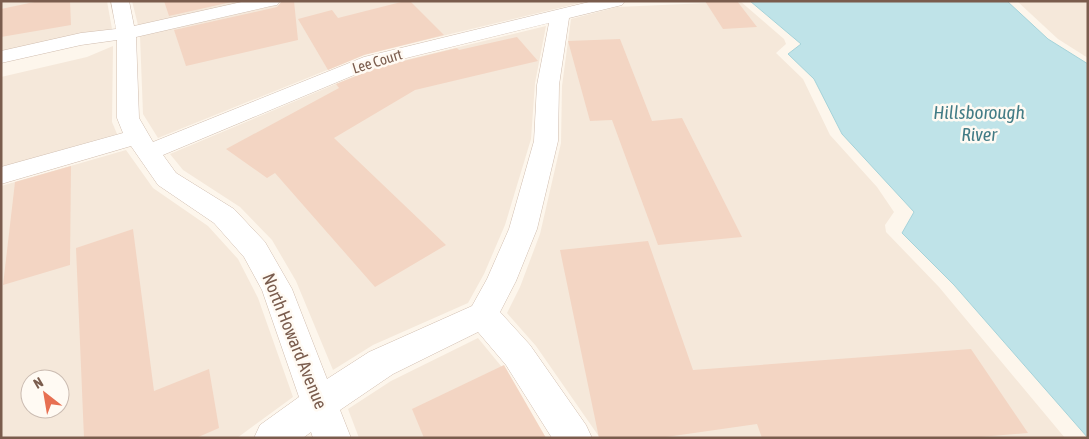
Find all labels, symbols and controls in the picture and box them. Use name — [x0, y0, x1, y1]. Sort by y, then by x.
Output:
street label: Lee Court — [350, 45, 404, 77]
water label: Hillsborough River — [933, 101, 1025, 145]
street label: North Howard Avenue — [258, 270, 332, 412]
north arrow — [20, 369, 70, 419]
text: N — [31, 374, 46, 392]

